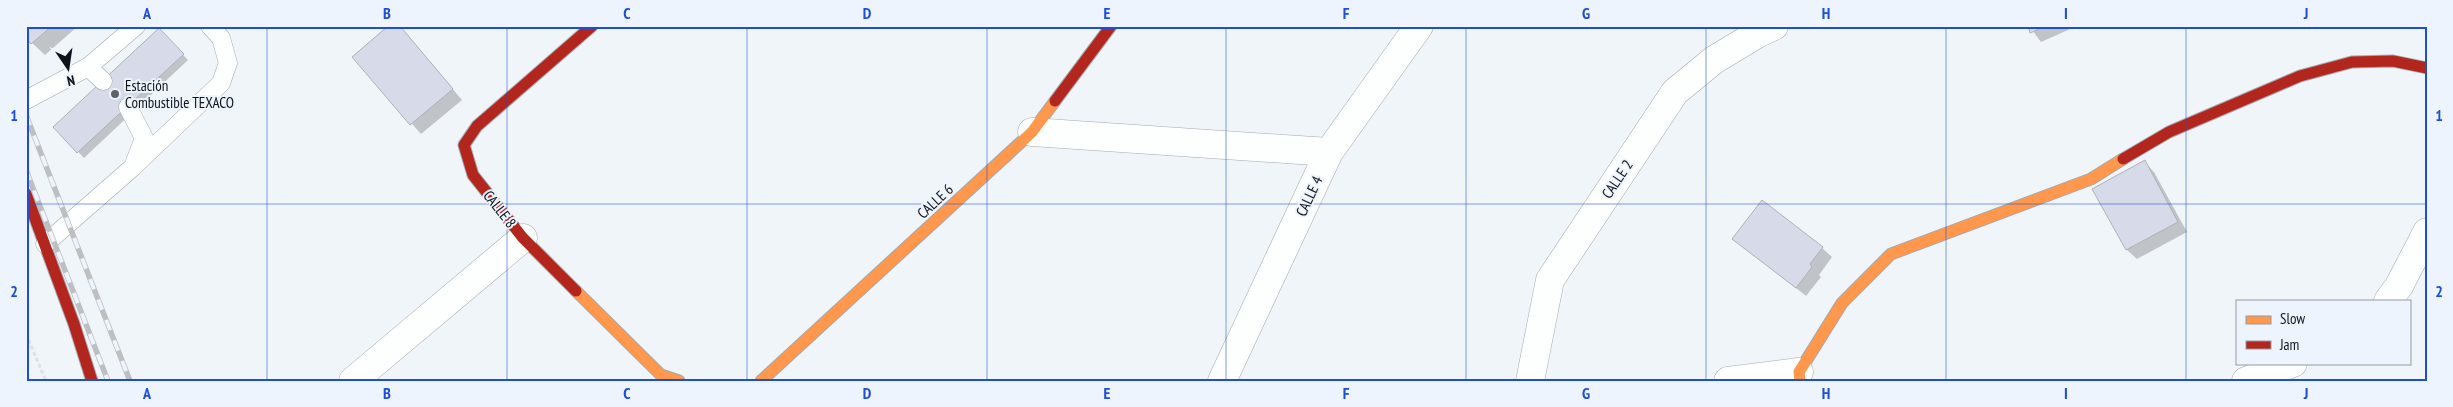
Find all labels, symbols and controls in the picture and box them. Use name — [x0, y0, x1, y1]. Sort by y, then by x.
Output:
text: A — [142, 3, 152, 23]
text: B — [383, 3, 391, 23]
text: C — [623, 3, 631, 23]
text: D — [863, 3, 872, 23]
text: E — [1104, 3, 1111, 23]
text: F — [1343, 3, 1350, 23]
text: G — [1582, 3, 1590, 23]
text: H — [1822, 3, 1830, 23]
text: I — [2064, 3, 2068, 23]
text: J — [2303, 3, 2308, 23]
north arrow — [42, 42, 92, 92]
text: N — [65, 71, 77, 90]
place label: Estación Combustible TEXACO — [125, 76, 234, 112]
marker: Estación Combustible TEXACO — [109, 88, 121, 100]
text: 1 — [10, 105, 18, 125]
text: 1 — [2435, 105, 2443, 125]
street label: CALLE 2 — [1597, 156, 1637, 202]
street label: CALLE 4 — [1291, 173, 1327, 219]
street label: CALLE 6 — [913, 179, 957, 222]
street label: CALLE 8 — [479, 186, 521, 232]
text: 2 — [10, 281, 18, 301]
text: 2 — [2435, 281, 2443, 301]
legend — [2236, 300, 2410, 364]
text: Slow — [2280, 309, 2305, 328]
text: Jam — [2279, 335, 2299, 354]
text: A — [142, 383, 152, 403]
text: B — [383, 383, 391, 403]
text: C — [623, 383, 631, 403]
text: D — [863, 383, 872, 403]
text: E — [1104, 383, 1111, 403]
text: F — [1343, 383, 1350, 403]
text: G — [1582, 383, 1590, 403]
text: H — [1822, 383, 1830, 403]
text: I — [2064, 383, 2068, 403]
text: J — [2303, 383, 2308, 403]

